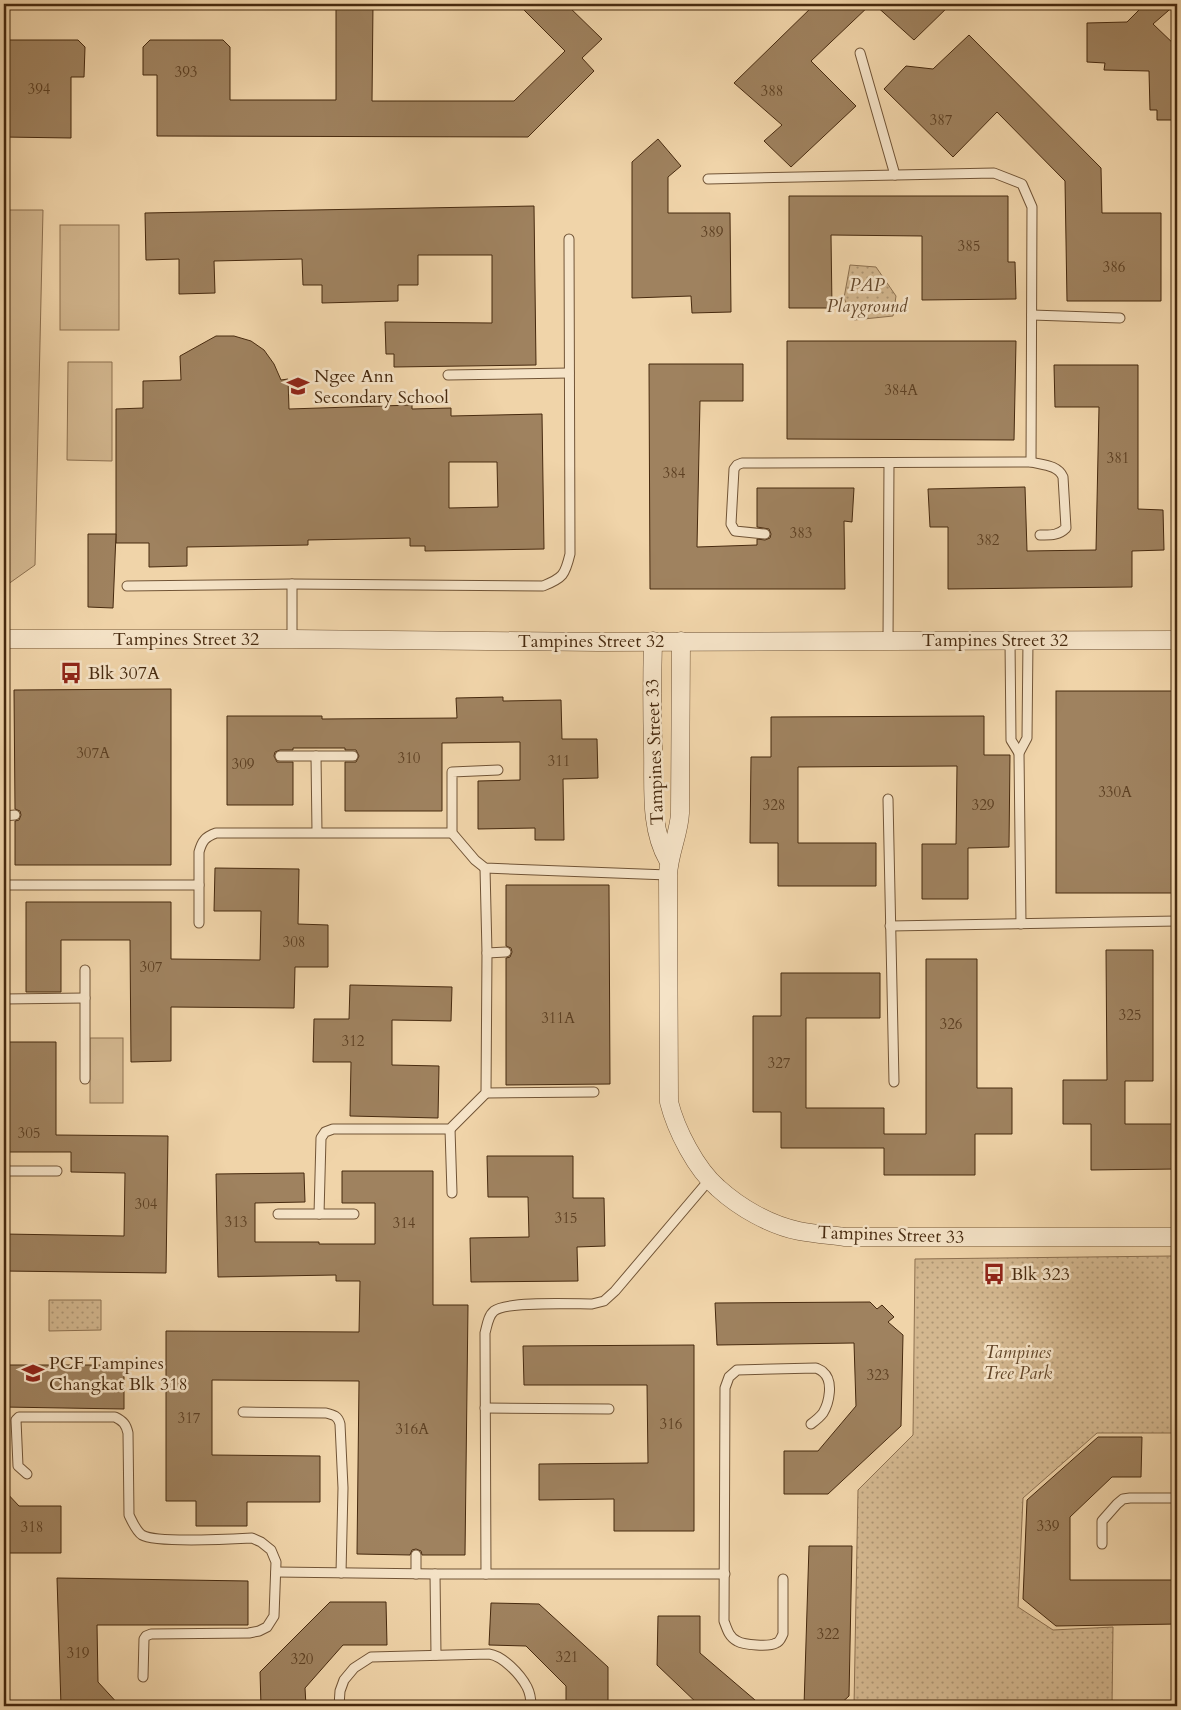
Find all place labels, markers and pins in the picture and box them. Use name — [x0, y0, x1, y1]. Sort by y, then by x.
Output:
place label: Ngee Ann Secondary School — [314, 364, 449, 410]
school or university icon: Ngee Ann Secondary School — [285, 373, 311, 399]
bus stop icon: Blk 307A — [58, 660, 84, 686]
place label: Blk 307A — [88, 661, 160, 686]
bus stop icon: Blk 323 — [981, 1261, 1007, 1287]
place label: Blk 323 — [1011, 1262, 1070, 1287]
place label: PCF Tampines Changkat Blk 318 — [49, 1351, 188, 1397]
school or university icon: PCF Tampines Changkat Blk 318 — [20, 1360, 46, 1386]

